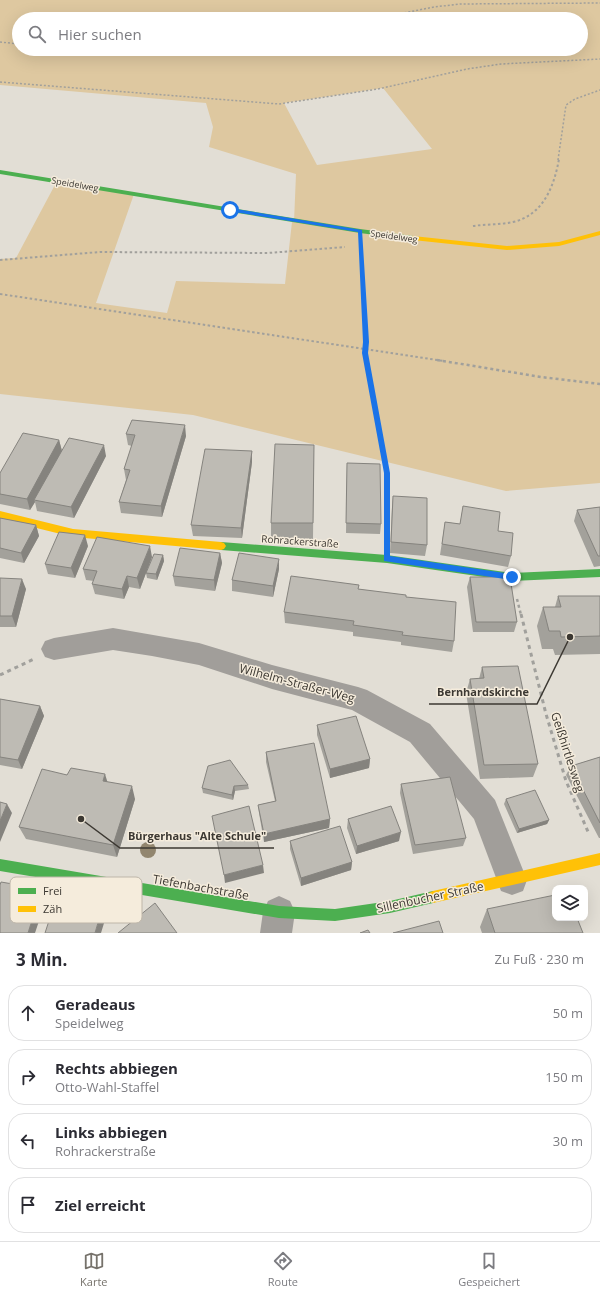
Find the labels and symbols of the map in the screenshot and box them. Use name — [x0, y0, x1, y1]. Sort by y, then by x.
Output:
street label: Speidelweg — [50, 173, 100, 195]
route start — [221, 201, 239, 219]
street label: Speidelweg — [370, 226, 419, 246]
street label: Rohrackerstraße — [261, 531, 340, 551]
route end — [503, 568, 521, 586]
street label: Wilhelm-Straßer-Weg — [237, 659, 357, 707]
callout: Bernhardskirche — [429, 681, 537, 704]
text: Bernhardskirche — [437, 684, 529, 699]
street label: Geißhirtlesweg — [547, 710, 589, 795]
callout: Bürgerhaus "Alte Schule" — [120, 825, 274, 848]
text: Bürgerhaus "Alte Schule" — [128, 828, 266, 843]
street label: Tiefenbachstraße — [152, 870, 251, 904]
legend — [10, 877, 142, 923]
street label: Sillenbucher Straße — [375, 877, 485, 917]
text: Frei — [43, 883, 62, 898]
text: Zäh — [43, 901, 62, 916]

